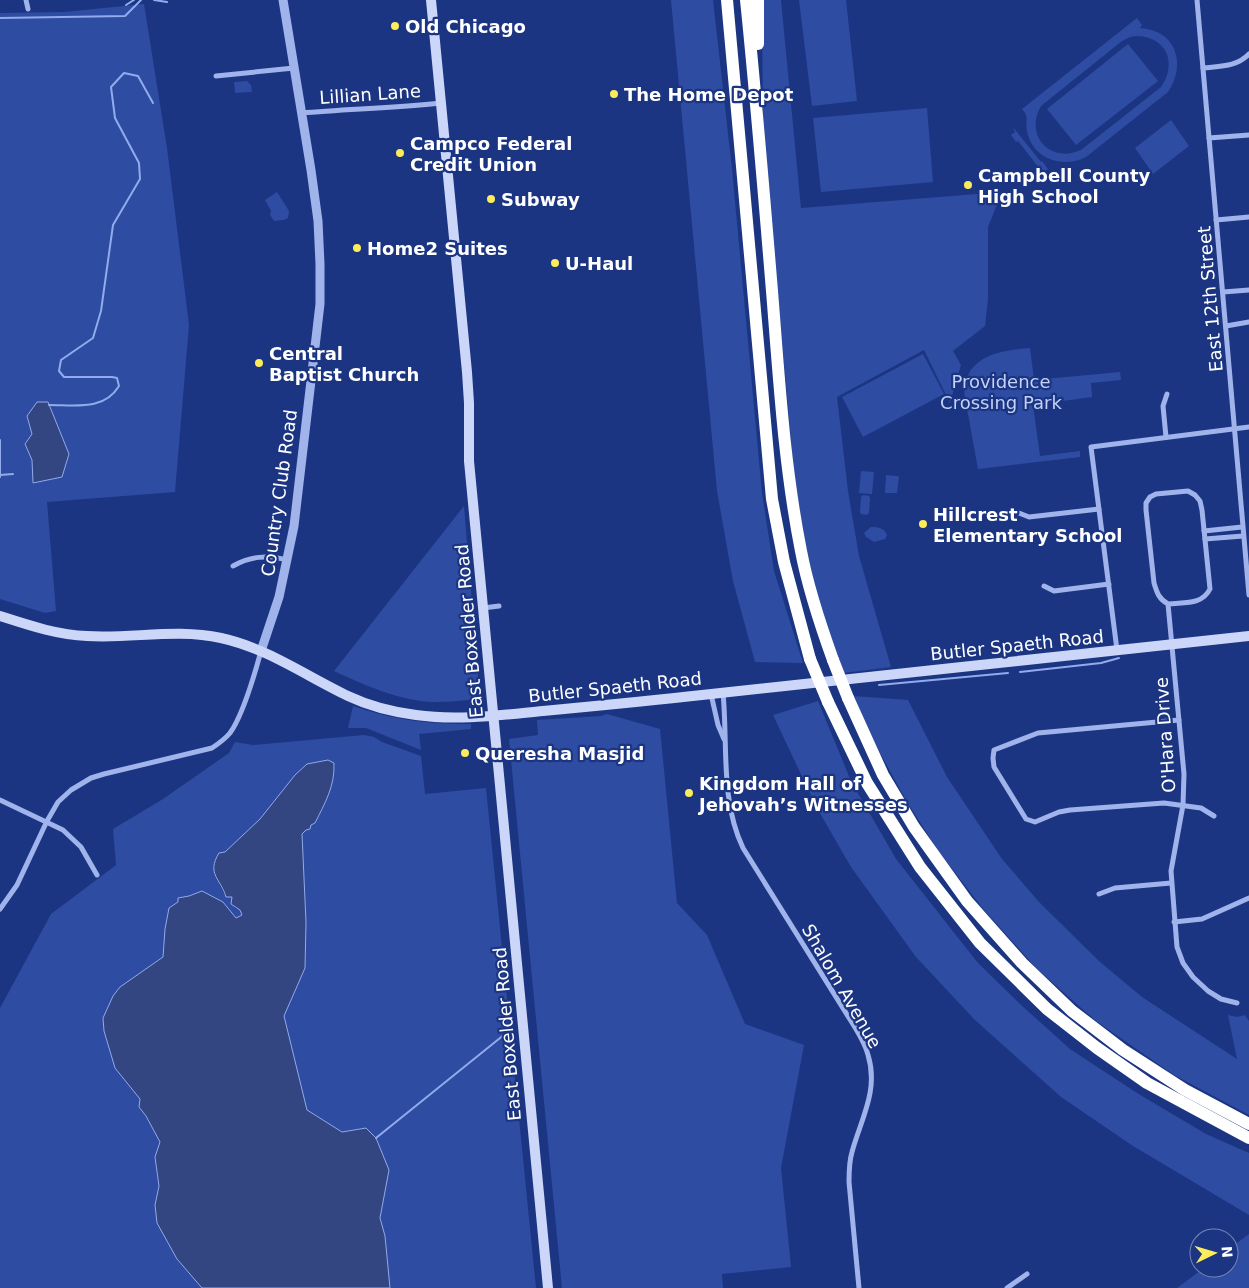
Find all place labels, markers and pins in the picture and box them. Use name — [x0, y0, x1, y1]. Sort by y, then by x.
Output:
place label: Old Chicago — [405, 16, 526, 37]
marker: Old Chicago — [389, 20, 401, 32]
place label: The Home Depot — [624, 84, 794, 105]
marker: The Home Depot — [608, 88, 620, 100]
place label: Campco Federal Credit Union — [410, 133, 572, 175]
marker: Campco Federal Credit Union — [394, 147, 406, 159]
place label: Campbell County High School — [978, 165, 1151, 207]
marker: Campbell County High School — [962, 179, 974, 191]
place label: Subway — [501, 189, 580, 210]
marker: Subway — [485, 193, 497, 205]
place label: Home2 Suites — [367, 238, 508, 259]
marker: Home2 Suites — [351, 242, 363, 254]
place label: U-Haul — [565, 253, 633, 274]
marker: U-Haul — [549, 257, 561, 269]
place label: Central Baptist Church — [269, 343, 419, 385]
marker: Central Baptist Church — [253, 357, 265, 369]
place label: Hillcrest Elementary School — [933, 504, 1122, 546]
marker: Hillcrest Elementary School — [917, 518, 929, 530]
place label: Queresha Masjid — [475, 743, 644, 764]
marker: Queresha Masjid — [459, 747, 471, 759]
place label: Kingdom Hall of Jehovah’s Witnesses — [697, 773, 908, 815]
marker: Kingdom Hall of Jehovah’s Witnesses — [683, 787, 695, 799]

